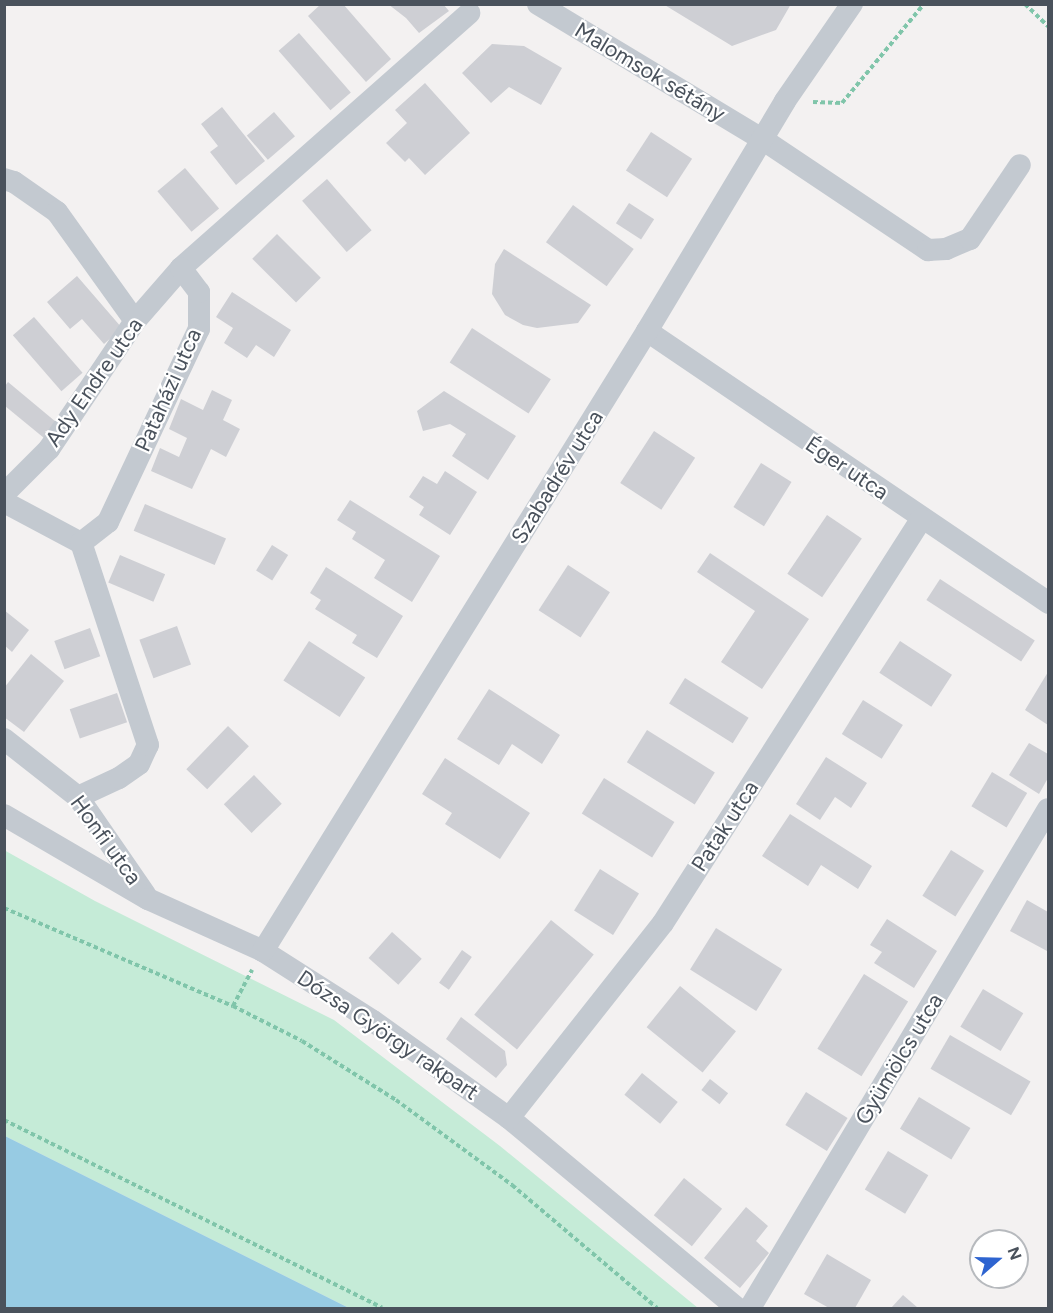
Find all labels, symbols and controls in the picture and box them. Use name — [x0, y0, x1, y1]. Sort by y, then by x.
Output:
street label: Malomsok sétány — [570, 17, 730, 127]
street label: Ady Endre utca — [40, 312, 148, 452]
street label: Pataházi utca — [129, 324, 207, 456]
street label: Szabadrév utca — [505, 405, 609, 549]
street label: Éger utca — [800, 431, 894, 505]
street label: Patak utca — [686, 776, 764, 876]
street label: Honfi utca — [65, 790, 147, 890]
street label: Dózsa György rakpart — [292, 964, 484, 1106]
street label: Gyümölcs utca — [850, 989, 948, 1129]
north arrow — [969, 1229, 1029, 1289]
text: N — [1003, 1244, 1026, 1262]

